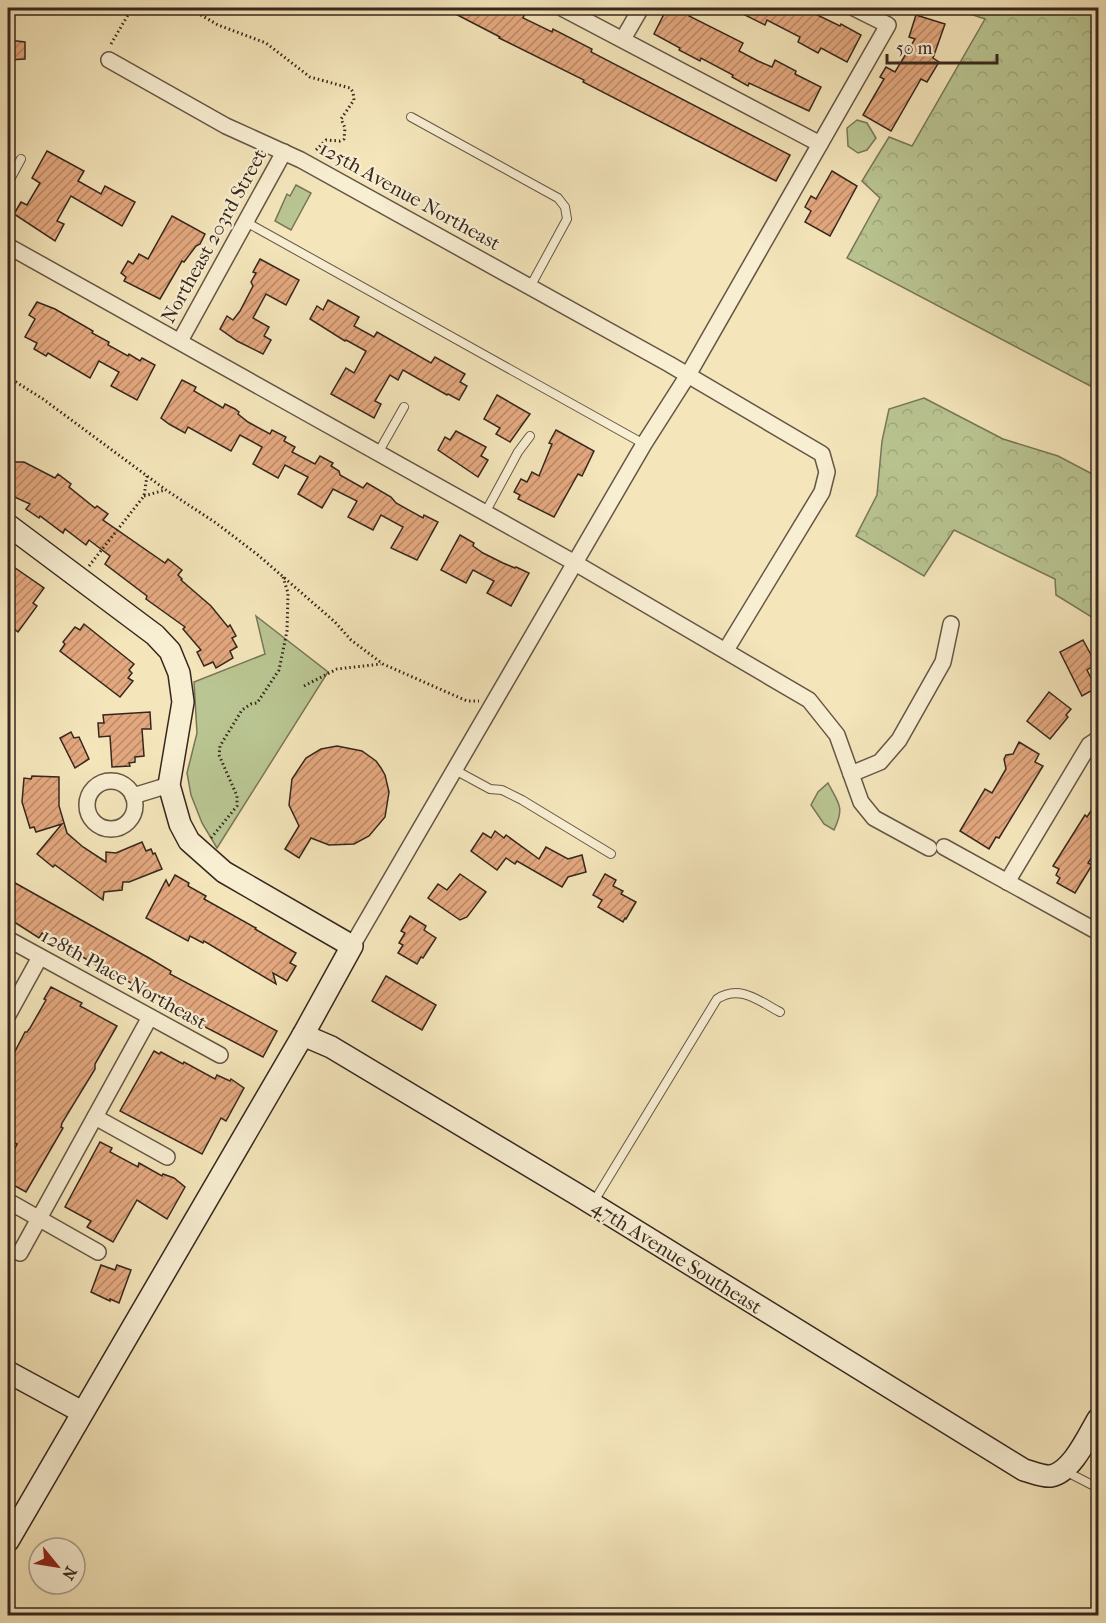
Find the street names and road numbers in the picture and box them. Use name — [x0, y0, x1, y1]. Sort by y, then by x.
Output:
street label: 125th Avenue Northeast — [316, 137, 504, 255]
street label: Northeast 203rd Street — [157, 145, 271, 327]
street label: 128th Place Northeast — [37, 924, 211, 1034]
street label: 47th Avenue Southeast — [588, 1195, 766, 1319]

